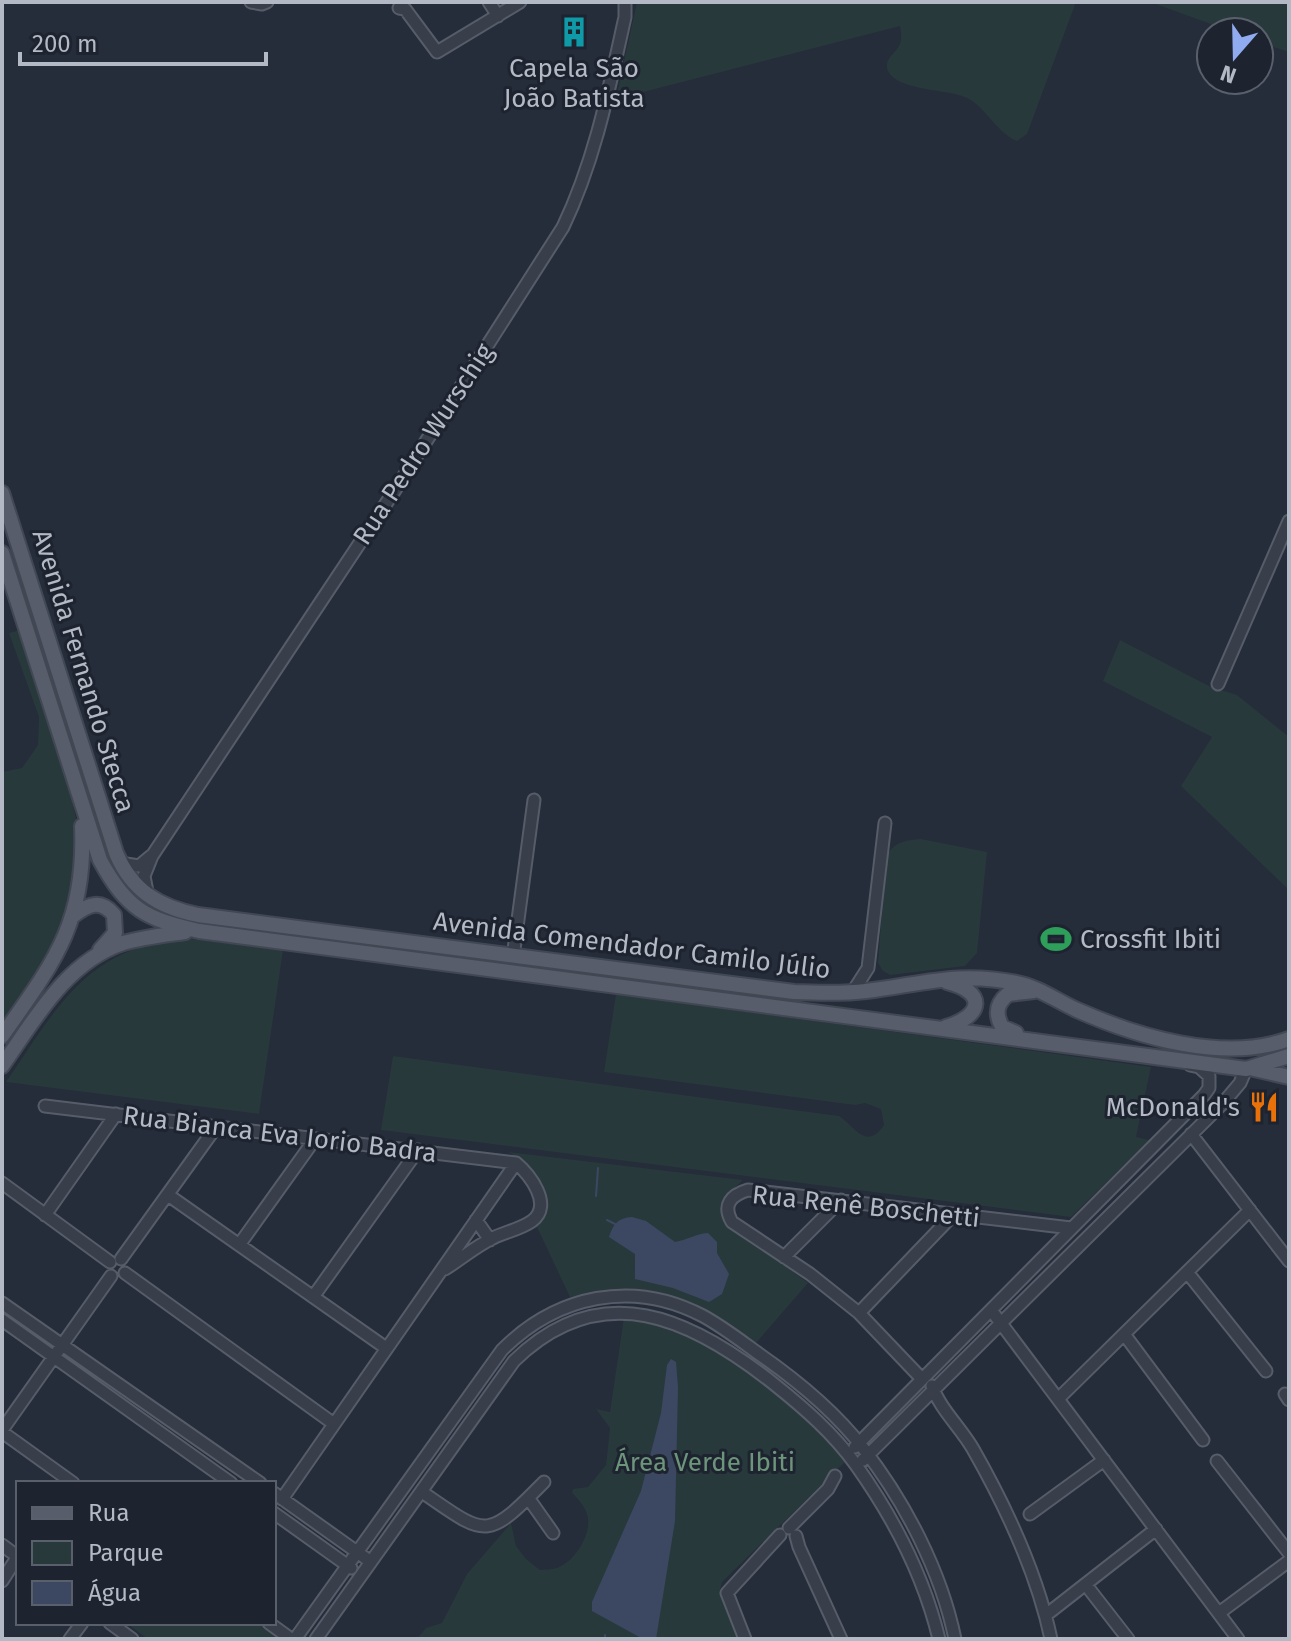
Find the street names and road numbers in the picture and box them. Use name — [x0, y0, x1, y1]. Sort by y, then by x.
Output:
street label: Rua Pedro Wurschig — [347, 337, 500, 551]
street label: Avenida Fernando Stecca — [26, 526, 141, 817]
street label: Avenida Comendador Camilo Júlio — [432, 906, 832, 985]
street label: Rua Bianca Eva Iorio Badra — [121, 1100, 438, 1169]
street label: Rua Renê Boschetti — [751, 1179, 981, 1234]

